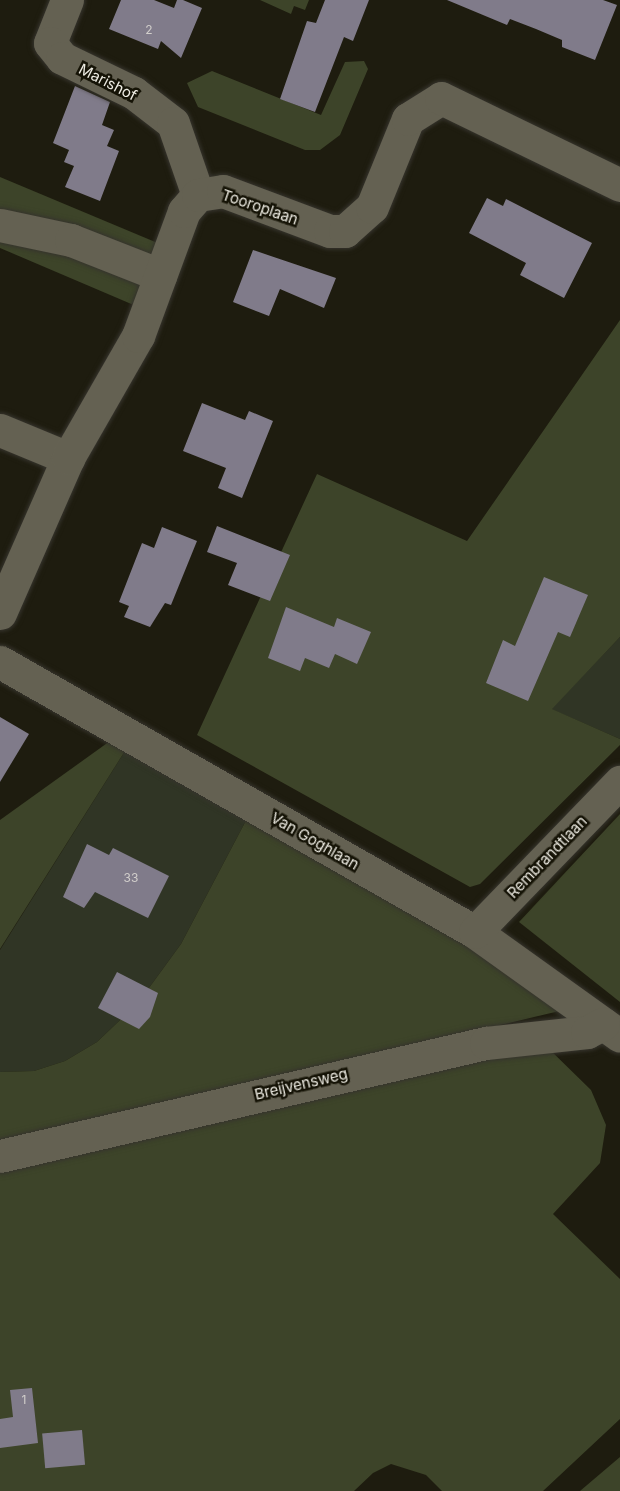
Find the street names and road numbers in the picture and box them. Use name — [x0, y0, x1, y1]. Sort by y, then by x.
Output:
street label: Marishof — [76, 60, 140, 104]
street label: Tooroplaan — [220, 186, 300, 228]
street label: Van Goghlaan — [268, 809, 362, 873]
street label: Rembrandtlaan — [503, 812, 591, 902]
street label: Breijvensweg — [253, 1065, 349, 1103]

